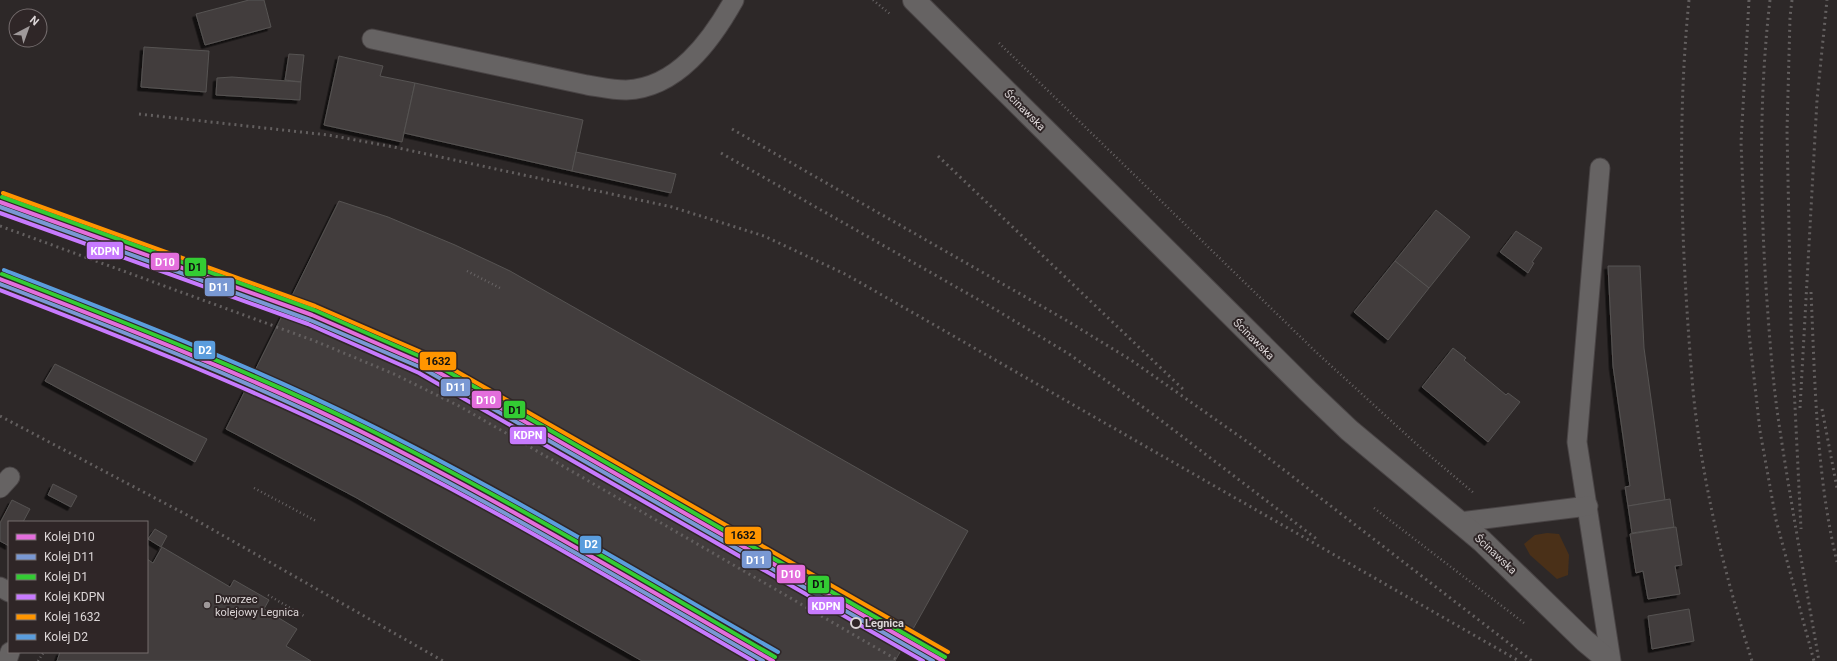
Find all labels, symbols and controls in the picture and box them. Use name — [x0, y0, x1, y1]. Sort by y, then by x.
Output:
north arrow — [8, 8, 48, 48]
text: N — [27, 13, 42, 28]
street label: Ścinawska — [1001, 87, 1048, 134]
line badge: KDPN — [86, 241, 124, 260]
text: KDPN — [91, 245, 120, 258]
line badge: D10 — [150, 252, 180, 271]
text: D10 — [155, 256, 175, 269]
line badge: D1 — [184, 257, 207, 277]
text: D1 — [188, 261, 202, 274]
line badge: D11 — [204, 277, 235, 297]
text: D11 — [209, 281, 229, 294]
street label: Ścinawska — [1230, 316, 1277, 363]
line badge: D2 — [193, 340, 216, 360]
text: D2 — [198, 344, 212, 357]
line badge: 1632 — [419, 351, 457, 371]
text: 1632 — [425, 355, 451, 368]
line badge: D11 — [440, 378, 471, 397]
text: D11 — [446, 381, 466, 394]
line badge: D10 — [471, 390, 502, 409]
text: D10 — [476, 394, 496, 407]
line badge: D1 — [503, 400, 526, 419]
text: D1 — [508, 404, 522, 417]
line badge: KDPN — [509, 426, 547, 445]
text: KDPN — [514, 429, 543, 442]
legend — [8, 521, 148, 653]
line badge: 1632 — [724, 526, 762, 545]
text: 1632 — [730, 529, 756, 542]
text: Kolej D10 — [44, 530, 95, 544]
street label: Ścinawska — [1472, 532, 1519, 577]
line badge: D2 — [579, 535, 602, 554]
text: D2 — [584, 538, 598, 551]
text: Kolej D11 — [44, 550, 95, 564]
line badge: D11 — [741, 550, 772, 569]
text: D11 — [746, 554, 766, 567]
line badge: D10 — [776, 564, 806, 584]
text: D10 — [781, 568, 801, 581]
text: Kolej D1 — [44, 570, 88, 584]
line badge: D1 — [807, 575, 830, 594]
text: D1 — [812, 578, 826, 591]
text: Kolej KDPN — [44, 590, 105, 604]
place label: Dworzec kolejowy Legnica — [215, 593, 299, 619]
line badge: KDPN — [807, 596, 845, 615]
marker: Dworzec kolejowy Legnica — [202, 600, 212, 610]
text: KDPN — [812, 600, 841, 613]
text: Kolej 1632 — [44, 610, 101, 624]
marker: Legnica — [850, 617, 862, 629]
place label: Legnica — [865, 617, 904, 630]
text: Kolej D2 — [44, 630, 88, 644]

